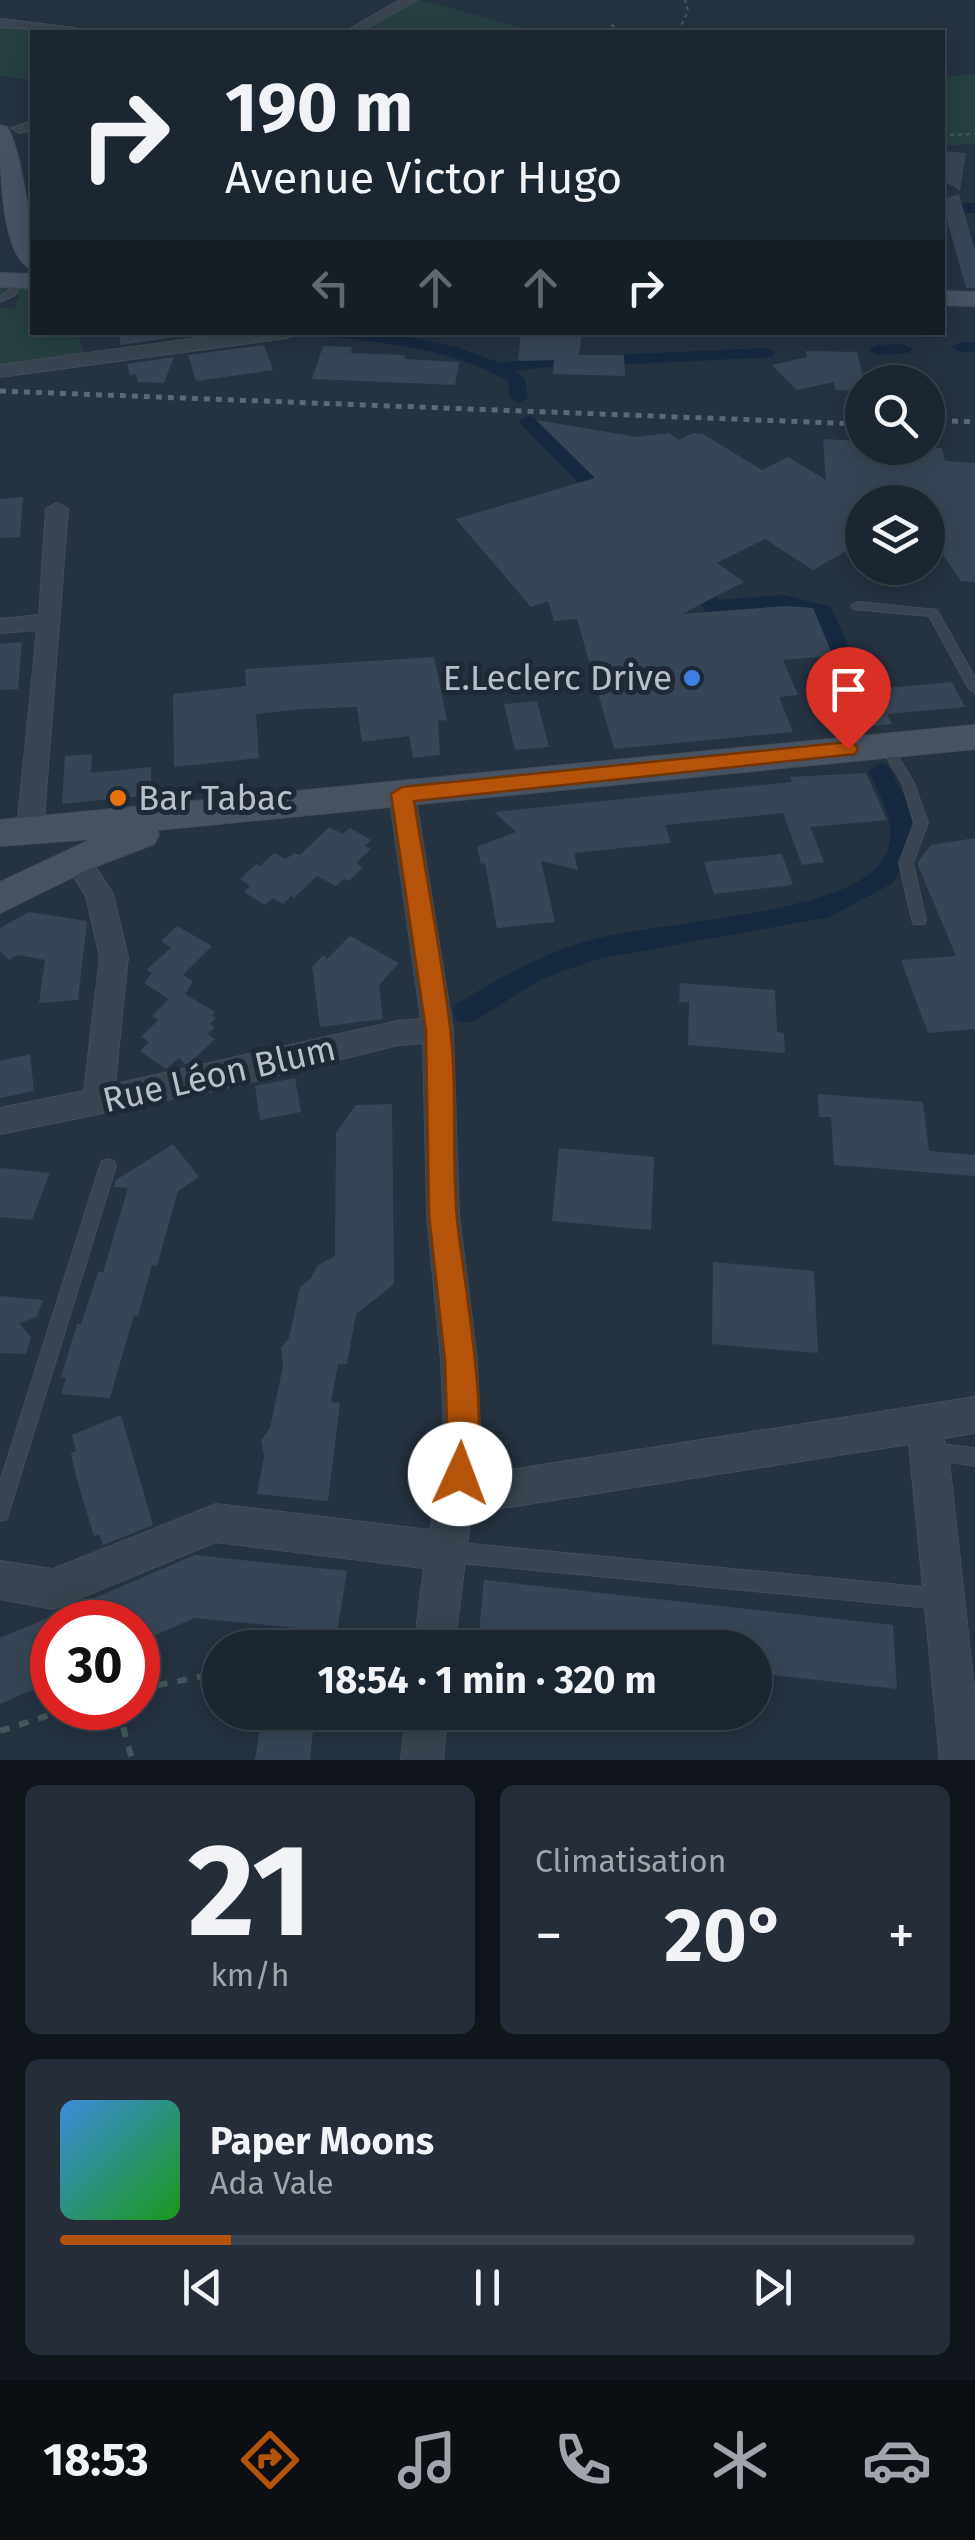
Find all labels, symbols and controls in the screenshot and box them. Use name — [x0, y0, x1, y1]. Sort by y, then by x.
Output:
text: 190 m — [225, 66, 413, 150]
icon: right — [60, 70, 190, 200]
text: Avenue Victor Hugo — [225, 151, 622, 205]
icon: left — [303, 260, 358, 315]
icon: ahead — [408, 260, 463, 315]
icon: ahead — [513, 260, 568, 315]
icon: right — [618, 260, 673, 315]
map controls — [845, 365, 945, 585]
button: search — [845, 365, 945, 465]
button: layers — [845, 485, 945, 585]
pin — [806, 647, 891, 750]
place label: E.Leclerc Drive — [443, 657, 672, 699]
icon: arrive — [821, 662, 876, 717]
marker: E.Leclerc Drive — [681, 667, 703, 689]
place label: Bar Tabac — [138, 777, 293, 819]
marker: Bar Tabac — [107, 787, 129, 809]
street label: Rue Léon Blum — [98, 1027, 340, 1121]
position arrow — [408, 1422, 512, 1526]
speed limit sign: 30 — [30, 1600, 160, 1730]
text: 18:54 · 1 min · 320 m — [318, 1657, 657, 1703]
text: 21 — [188, 1813, 312, 1969]
text: Climatisation — [535, 1842, 726, 1880]
text: 20° — [664, 1891, 786, 1981]
text: − — [535, 1903, 563, 1969]
text: + — [888, 1903, 915, 1969]
text: km/h — [210, 1956, 290, 1994]
text: Paper Moons — [210, 2118, 434, 2164]
text: Ada Vale — [210, 2164, 334, 2202]
icon: previous — [175, 2260, 230, 2315]
icon: pause — [460, 2260, 515, 2315]
icon: next — [745, 2260, 800, 2315]
icon: directions — [235, 2425, 305, 2495]
icon: music — [392, 2425, 462, 2495]
icon: phone — [548, 2425, 618, 2495]
icon: climate — [705, 2425, 775, 2495]
icon: car — [862, 2425, 932, 2495]
text: 18:53 — [43, 2433, 149, 2487]

